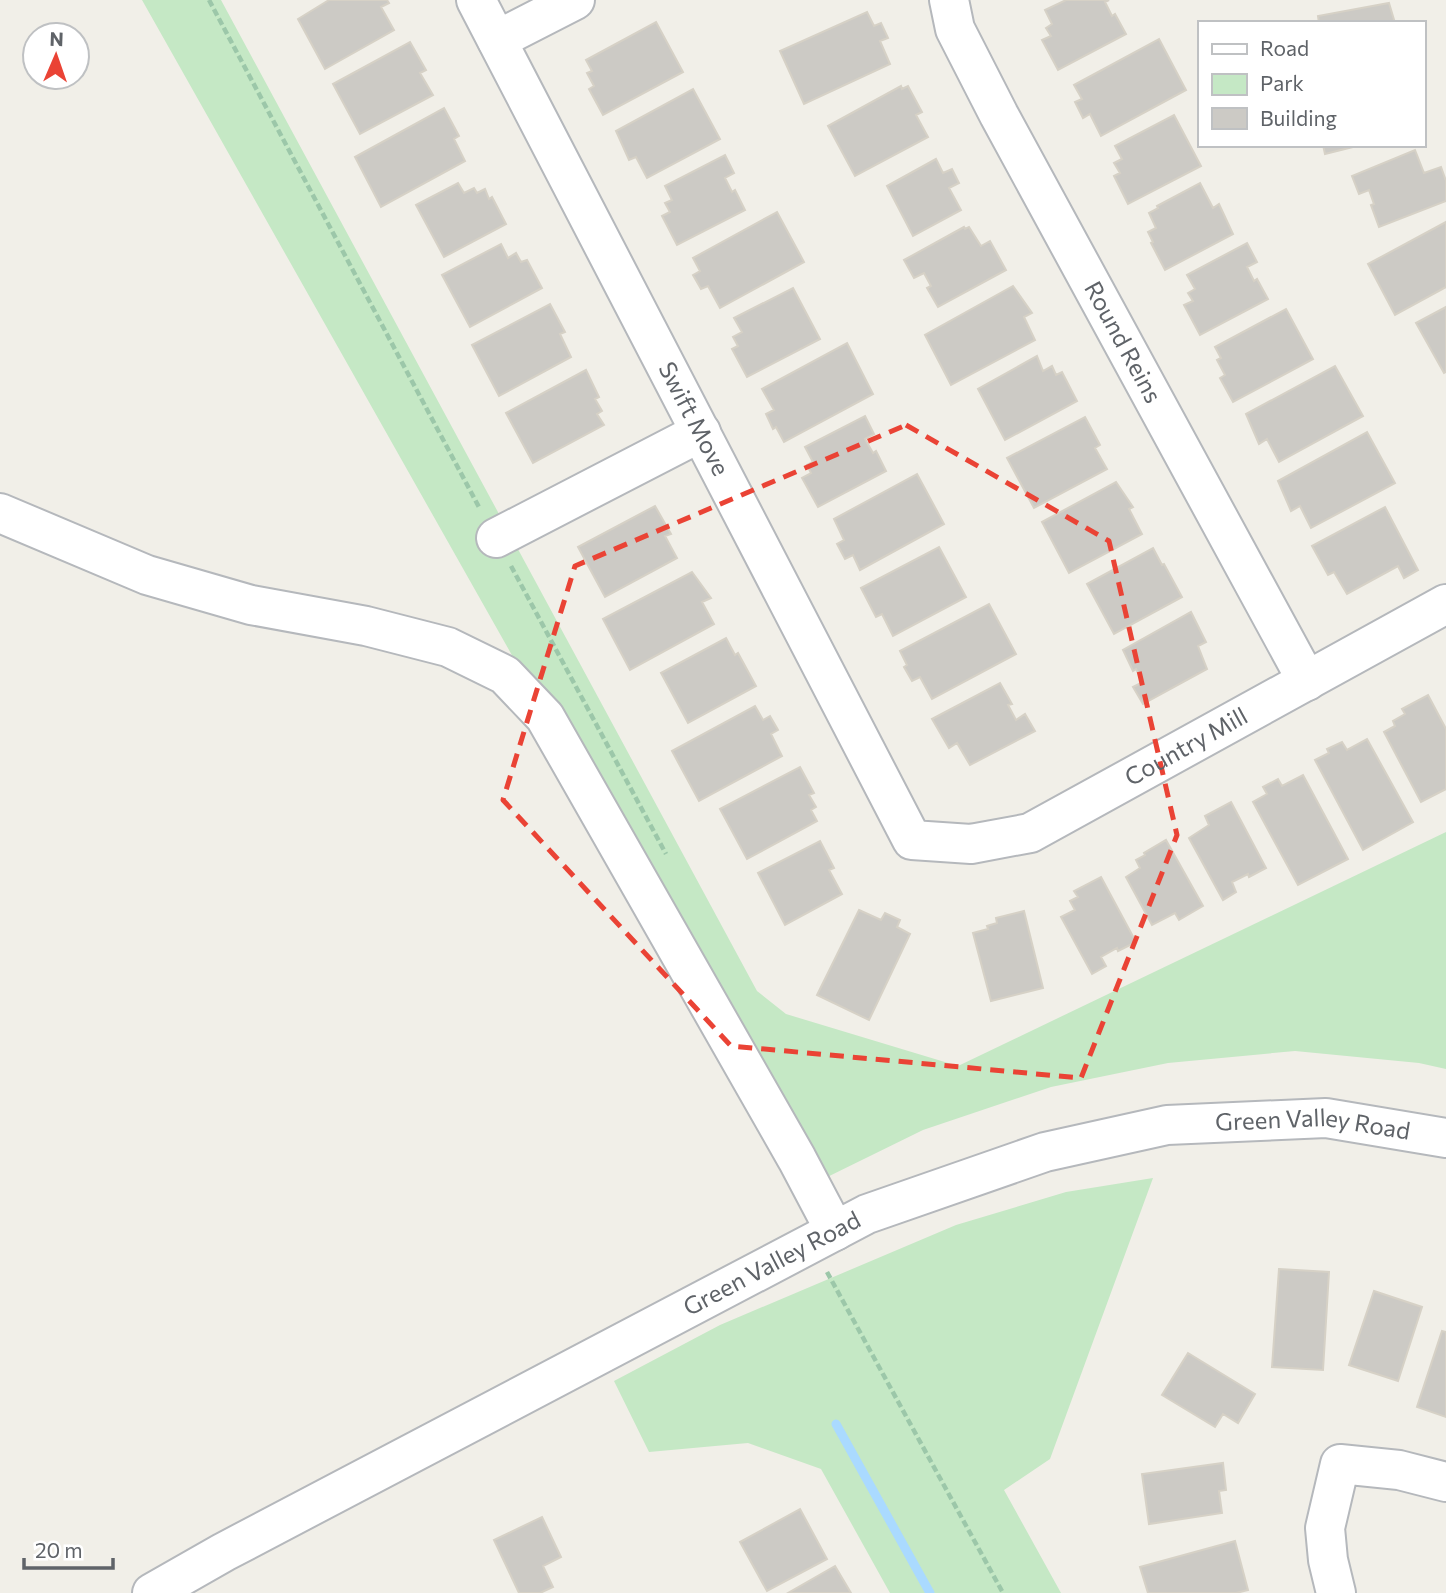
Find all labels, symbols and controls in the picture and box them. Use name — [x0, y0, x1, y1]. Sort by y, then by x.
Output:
north arrow — [21, 21, 91, 91]
legend — [1198, 21, 1425, 147]
text: N — [49, 27, 64, 50]
text: Road — [1260, 35, 1309, 60]
text: Park — [1260, 70, 1304, 95]
text: Building — [1260, 105, 1337, 130]
street label: Round Reins — [1079, 276, 1169, 407]
street label: Swift Move — [653, 356, 736, 480]
street label: Country Mill — [1119, 700, 1252, 791]
street label: Green Valley Road — [1215, 1102, 1413, 1145]
street label: Green Valley Road — [678, 1204, 865, 1321]
scale bar — [24, 1526, 114, 1570]
text: 20 m — [35, 1537, 83, 1562]

